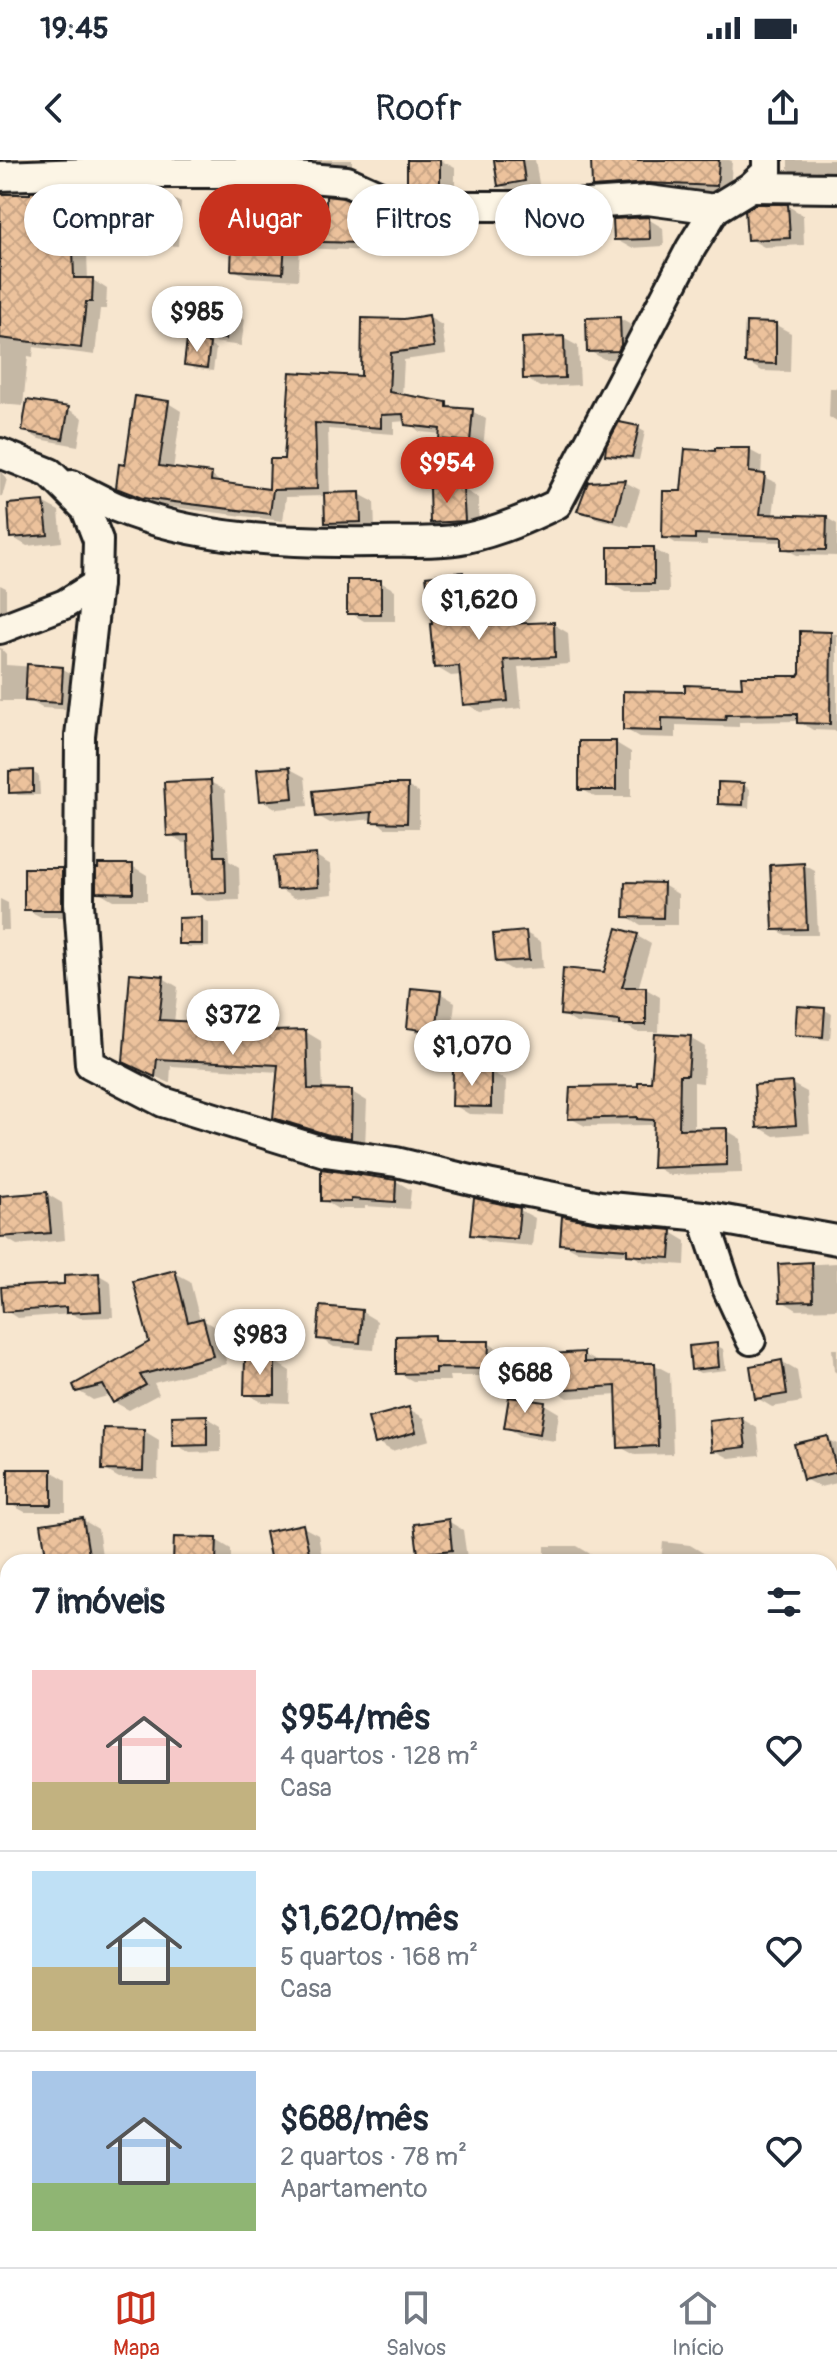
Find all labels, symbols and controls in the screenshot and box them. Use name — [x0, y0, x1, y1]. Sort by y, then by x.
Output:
text: 19:45 — [40, 10, 109, 47]
icon: back — [32, 86, 76, 130]
text: Roofr — [375, 86, 462, 131]
icon: share — [761, 86, 805, 130]
chip: Comprar — [24, 184, 183, 256]
chip: Alugar — [199, 184, 331, 256]
chip: Filtros — [347, 184, 479, 256]
chip: Novo — [495, 184, 613, 256]
pin: $985 — [150, 286, 244, 354]
text: $985 — [170, 296, 224, 328]
pin: $954 — [400, 437, 494, 505]
text: $954 — [419, 447, 475, 479]
pin: $1,620 — [414, 574, 544, 642]
text: $1,620 — [440, 584, 518, 616]
pin: $372 — [186, 989, 280, 1057]
text: $372 — [205, 999, 261, 1031]
pin: $1,070 — [407, 1020, 537, 1088]
text: $1,070 — [432, 1030, 512, 1062]
pin: $983 — [213, 1309, 307, 1377]
text: $983 — [232, 1319, 288, 1351]
pin: $688 — [478, 1347, 572, 1415]
text: $688 — [497, 1357, 553, 1389]
icon: filters — [762, 1580, 806, 1624]
text: 7 imóveis — [32, 1581, 165, 1624]
text: $954/mês — [280, 1697, 430, 1740]
icon: home — [96, 1702, 192, 1798]
icon: heart — [762, 1728, 806, 1772]
text: 4 quartos · 128 m² — [280, 1740, 479, 1772]
text: Casa — [280, 1772, 332, 1804]
text: $1,620/mês — [280, 1898, 458, 1941]
icon: home — [96, 1903, 192, 1999]
icon: heart — [762, 1929, 806, 1973]
text: 5 quartos · 168 m² — [280, 1941, 478, 1973]
text: Casa — [280, 1973, 332, 2005]
text: $688/mês — [280, 2098, 428, 2141]
icon: home — [96, 2103, 192, 2199]
icon: heart — [762, 2129, 806, 2173]
text: 2 quartos · 78 m² — [280, 2141, 467, 2173]
text: Apartamento — [280, 2173, 427, 2205]
tab: Mapa — [113, 2286, 160, 2362]
tab: Salvos — [386, 2286, 446, 2362]
tab: Início — [672, 2286, 724, 2362]

